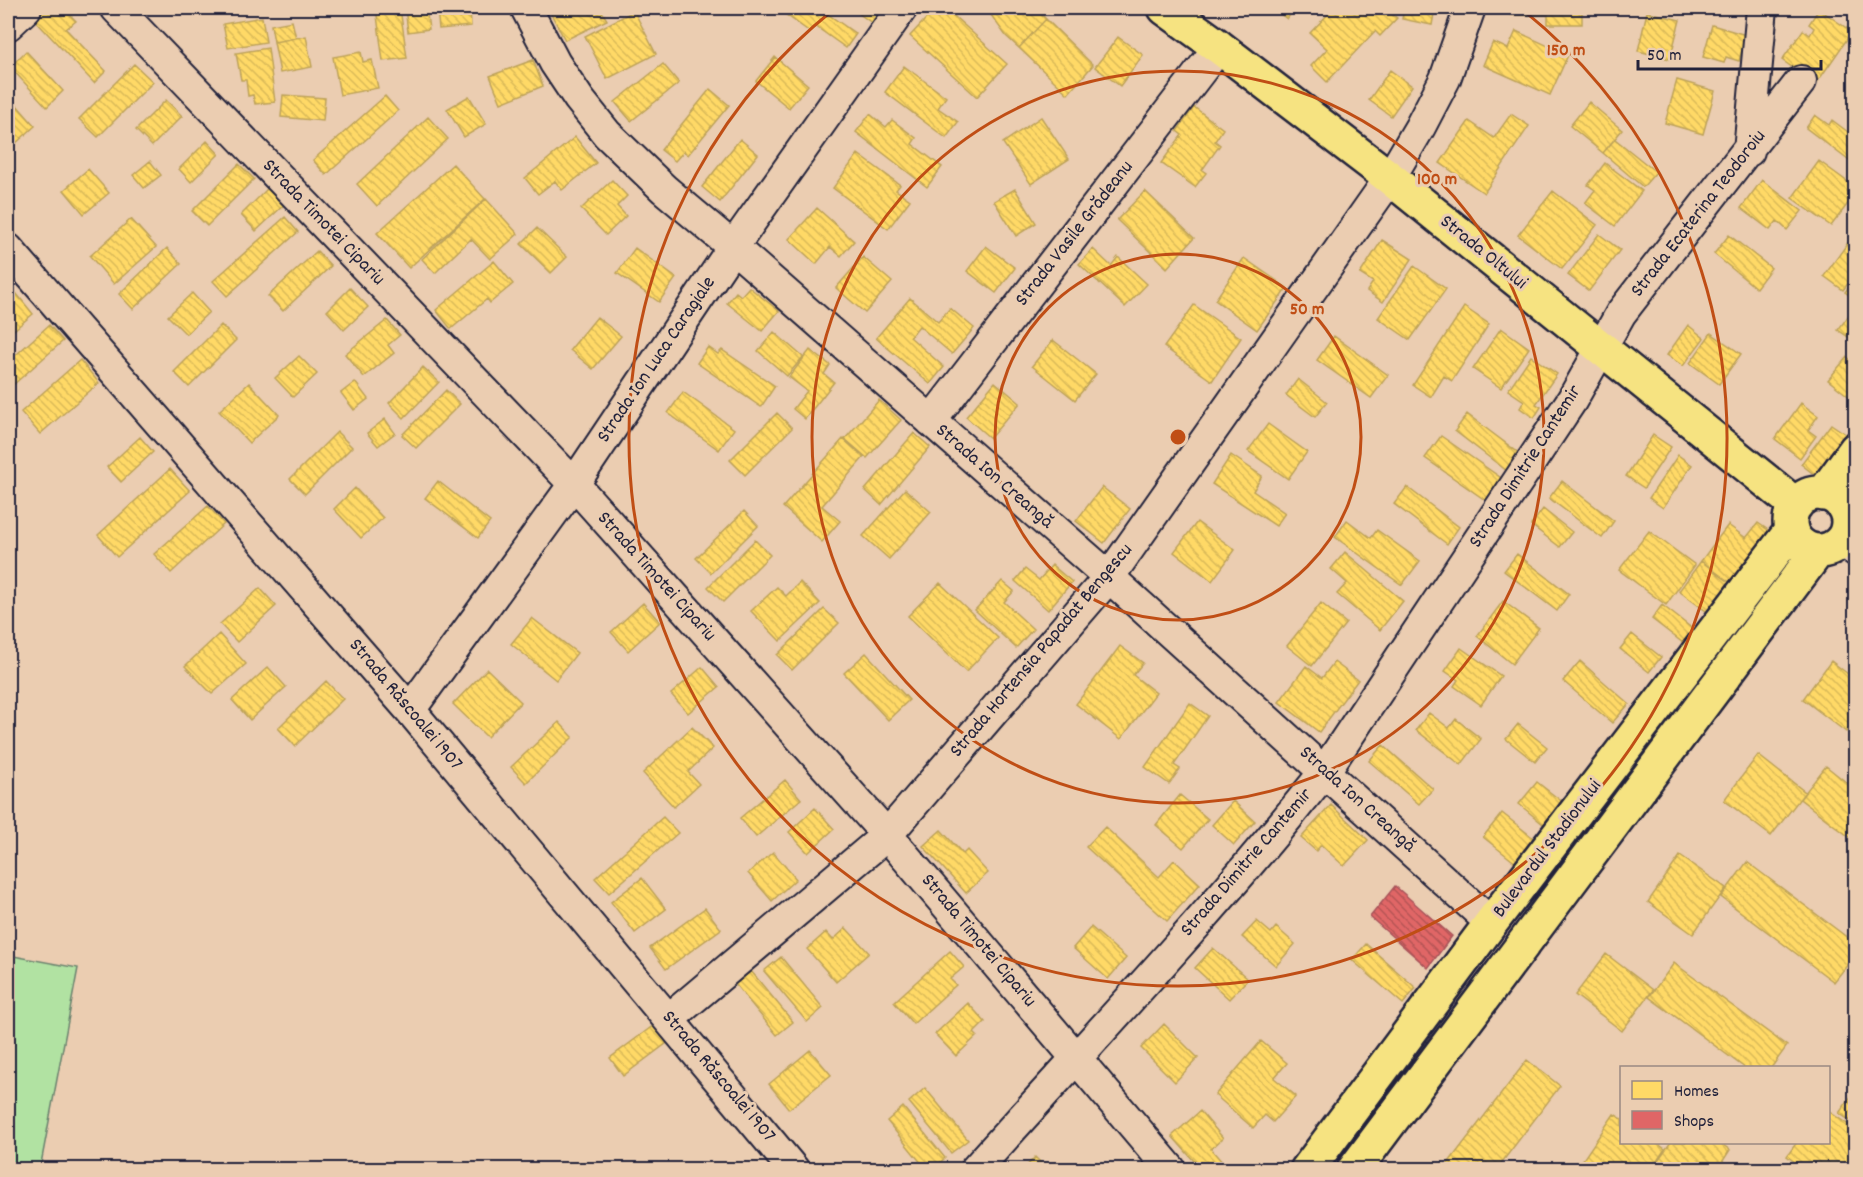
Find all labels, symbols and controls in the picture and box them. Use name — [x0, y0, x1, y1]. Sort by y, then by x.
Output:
scale bar — [1638, 33, 1821, 71]
text: 150 m — [1547, 39, 1585, 64]
text: 50 m — [1647, 44, 1682, 69]
street label: Strada Ecaterina Teodoroiu — [1625, 124, 1773, 304]
street label: Strada Timotei Cipariu — [255, 153, 391, 293]
street label: Strada Vasile Grădeanu — [1009, 155, 1141, 313]
text: 100 m — [1417, 168, 1457, 193]
street label: Strada Oltului — [1433, 209, 1533, 297]
street label: Strada Ion Luca Caragiale — [591, 271, 723, 449]
text: 50 m — [1290, 298, 1324, 323]
street label: Strada Dimitrie Cantemir — [1463, 380, 1590, 554]
street label: Strada Ion Creangă — [929, 418, 1059, 536]
centre of rings — [1168, 427, 1188, 447]
street label: Strada Timotei Cipariu — [590, 506, 722, 648]
street label: Strada Hortensia Papadat Bengescu — [944, 538, 1140, 764]
street label: Strada Răscoalei 1907 — [341, 633, 469, 777]
street label: Strada Ion Creangă — [1292, 740, 1422, 860]
street label: Bulevardul Stadionului — [1487, 774, 1610, 924]
street label: Strada Dimitrie Cantemir — [1174, 782, 1320, 944]
street label: Strada Timotei Cipariu — [914, 868, 1042, 1014]
street label: Strada Răscoalei 1907 — [654, 1005, 782, 1149]
legend — [1620, 1066, 1830, 1144]
text: Homes — [1674, 1080, 1719, 1105]
text: Shops — [1674, 1110, 1714, 1135]

